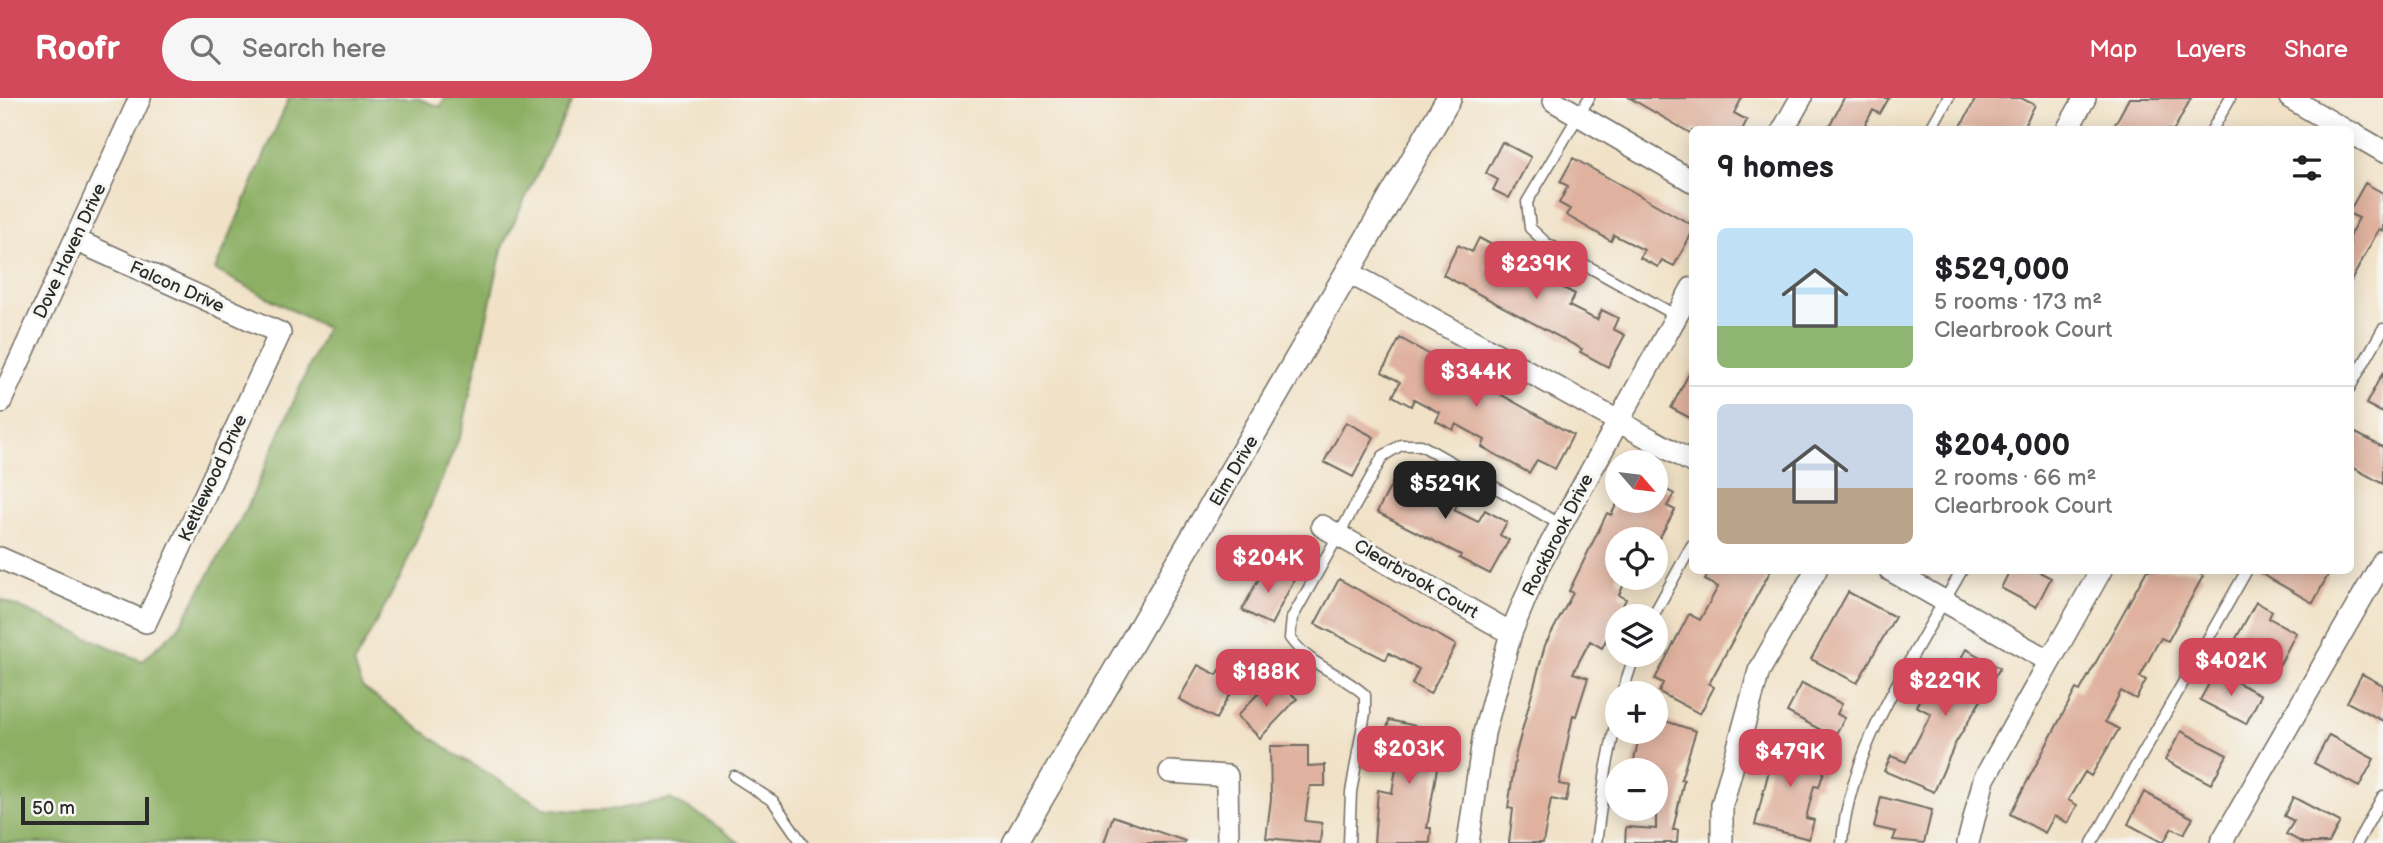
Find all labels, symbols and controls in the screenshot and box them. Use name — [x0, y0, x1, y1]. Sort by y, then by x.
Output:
search box — [162, 18, 652, 81]
text: Roofr — [35, 29, 120, 69]
icon: search — [186, 30, 224, 68]
text: Search here — [242, 34, 386, 65]
text: Map — [2089, 35, 2137, 64]
text: Layers — [2175, 35, 2246, 64]
text: Share — [2284, 35, 2348, 64]
icon: filters — [2288, 149, 2326, 187]
text: 9 homes — [1717, 150, 1834, 186]
street label: Dove Haven Drive — [29, 180, 111, 322]
pin: $239K — [1487, 242, 1585, 301]
text: $239K — [1501, 250, 1571, 278]
text: $529,000 — [1934, 252, 2069, 288]
icon: home — [1773, 256, 1857, 340]
street label: Falcon Drive — [126, 257, 228, 317]
text: 5 rooms · 173 m² — [1934, 288, 2102, 316]
text: Clearbrook Court — [1934, 316, 2112, 344]
pin: $344K — [1427, 350, 1525, 409]
text: $344K — [1440, 358, 1512, 386]
street label: Kettlewood Drive — [174, 411, 252, 545]
text: $204,000 — [1934, 428, 2070, 464]
street label: Elm Drive — [1205, 432, 1263, 510]
icon: home — [1773, 432, 1857, 516]
north arrow — [1605, 450, 1668, 513]
map controls — [1605, 450, 1668, 821]
pin: $529K — [1396, 462, 1494, 521]
text: 2 rooms · 66 m² — [1934, 464, 2096, 492]
text: $529K — [1409, 470, 1481, 498]
street label: Rockbrook Drive — [1518, 470, 1598, 600]
text: Clearbrook Court — [1934, 492, 2112, 520]
button: locate — [1605, 527, 1668, 590]
street label: Clearbrook Court — [1350, 535, 1482, 623]
pin: $204K — [1219, 536, 1317, 595]
text: $204K — [1232, 544, 1304, 572]
button: layers — [1605, 604, 1668, 667]
pin: $402K — [2182, 638, 2280, 698]
text: $402K — [2195, 647, 2267, 675]
pin: $188K — [1217, 650, 1315, 709]
text: $188K — [1232, 658, 1300, 686]
pin: $229K — [1896, 658, 1994, 718]
text: $229K — [1909, 667, 1981, 695]
button: + — [1605, 681, 1668, 744]
pin: $203K — [1360, 726, 1458, 786]
pin: $479K — [1741, 730, 1839, 789]
text: $203K — [1373, 735, 1445, 763]
text: $479K — [1755, 738, 1825, 766]
button: − — [1605, 758, 1668, 821]
scale bar — [21, 794, 149, 826]
text: 50 m — [32, 797, 75, 820]

